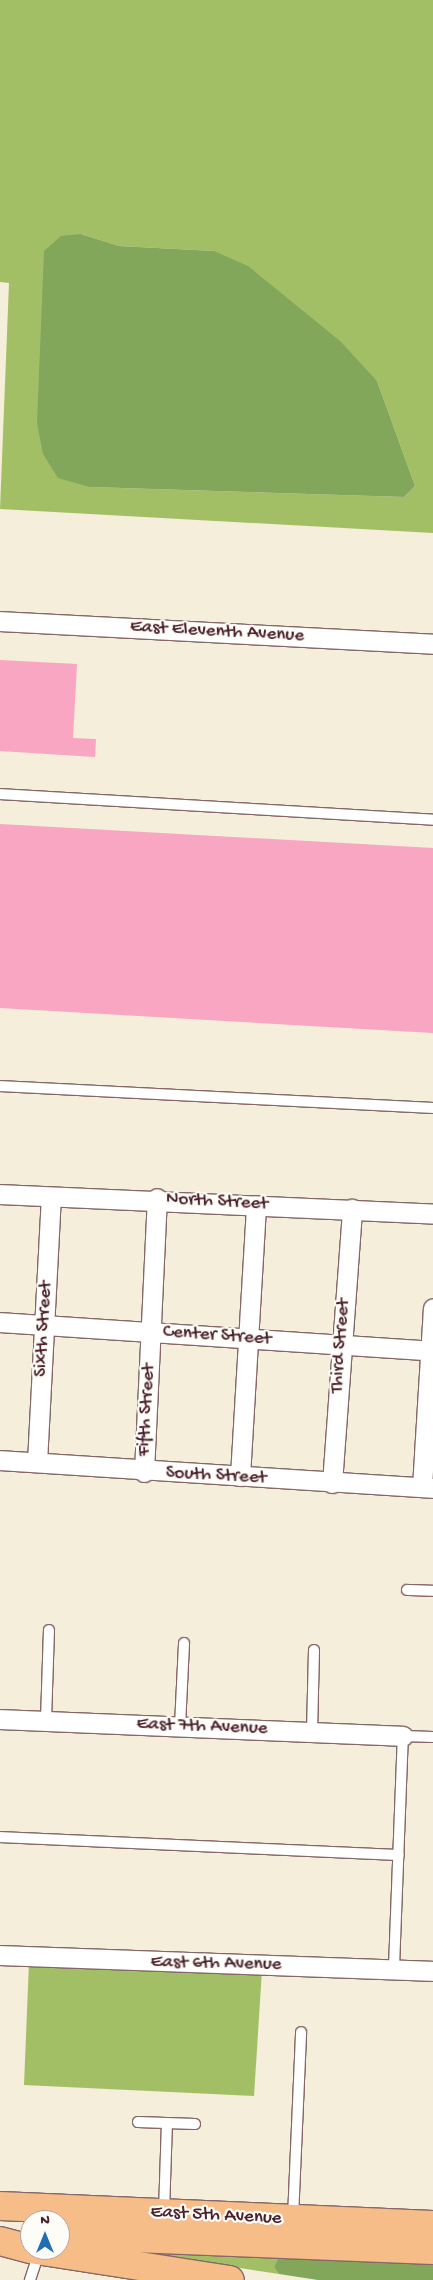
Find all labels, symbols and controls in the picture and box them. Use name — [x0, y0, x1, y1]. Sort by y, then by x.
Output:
street label: East Eleventh Avenue — [129, 616, 305, 648]
street label: North Street — [165, 1188, 269, 1216]
street label: Sixth Street — [30, 1280, 58, 1378]
street label: Third Street — [326, 1298, 356, 1394]
street label: Center Street — [162, 1321, 272, 1351]
street label: Fifth Street — [133, 1363, 161, 1457]
street label: South Street — [165, 1462, 267, 1490]
street label: East 7th Avenue — [136, 1713, 268, 1741]
street label: East 6th Avenue — [150, 1951, 282, 1977]
street label: East 5th Avenue — [150, 2201, 282, 2231]
north arrow — [20, 2210, 70, 2260]
text: N — [40, 2212, 50, 2229]

